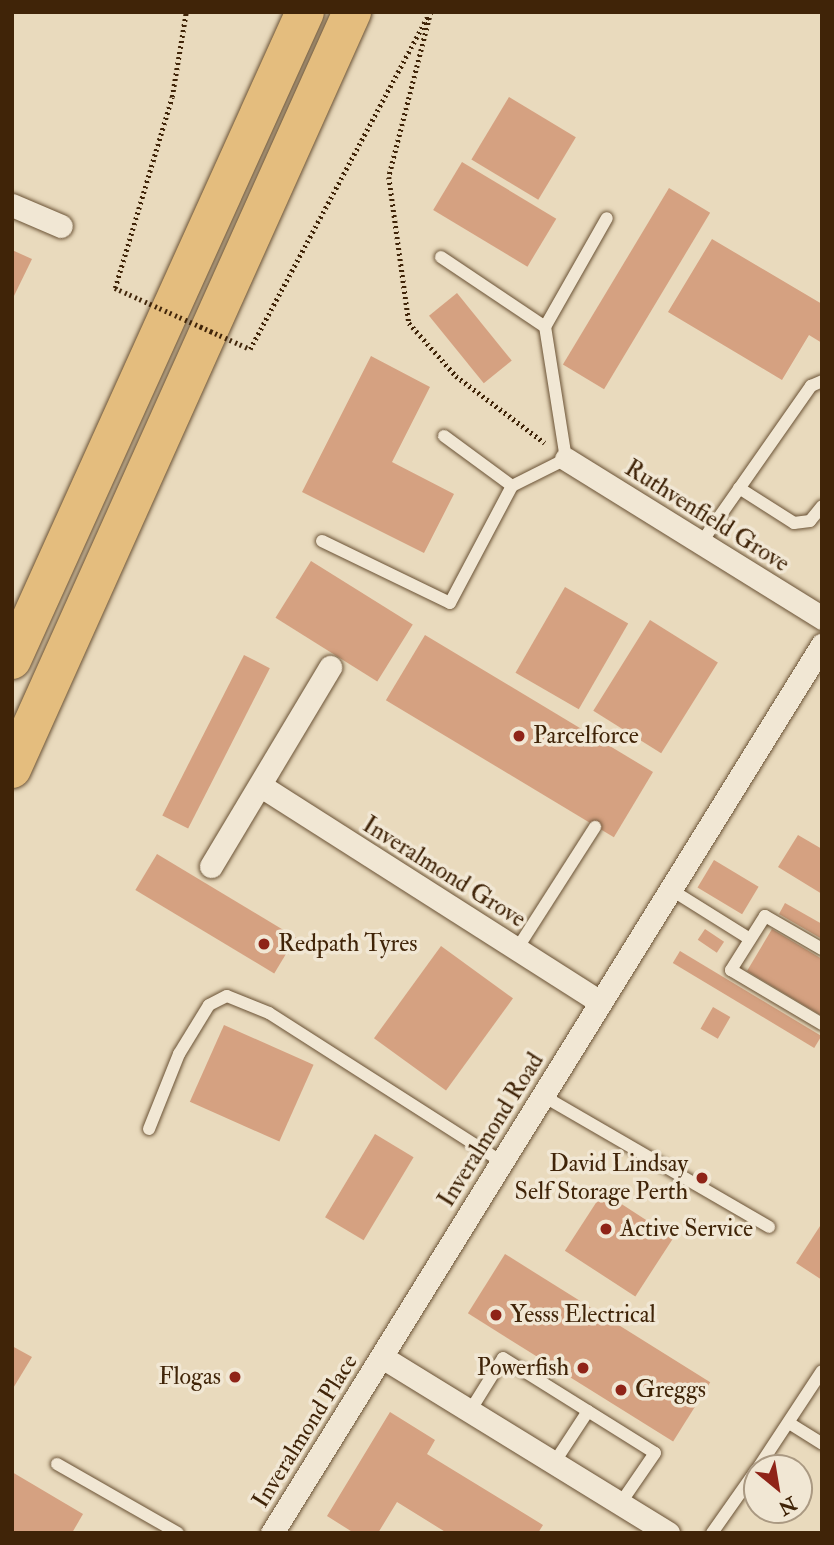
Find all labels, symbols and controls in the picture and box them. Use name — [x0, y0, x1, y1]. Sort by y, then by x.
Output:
street label: Ruthvenfield Grove — [619, 454, 795, 578]
place label: Parcelforce — [533, 722, 639, 750]
marker: Parcelforce — [511, 728, 527, 744]
street label: Inveralmond Grove — [357, 810, 531, 934]
place label: Redpath Tyres — [278, 930, 417, 958]
marker: Redpath Tyres — [256, 936, 272, 952]
street label: Inveralmond Road — [432, 1048, 550, 1212]
place label: David Lindsay Self Storage Perth — [515, 1150, 688, 1206]
marker: David Lindsay Self Storage Perth — [694, 1170, 710, 1186]
place label: Active Service — [620, 1215, 753, 1243]
marker: Active Service — [598, 1221, 614, 1237]
place label: Yesss Electrical — [510, 1301, 656, 1329]
marker: Yesss Electrical — [488, 1307, 504, 1323]
street label: Inveralmond Place — [246, 1349, 364, 1513]
place label: Powerfish — [477, 1354, 569, 1382]
marker: Powerfish — [575, 1360, 591, 1376]
place label: Flogas — [158, 1363, 221, 1391]
marker: Flogas — [227, 1369, 243, 1385]
place label: Greggs — [635, 1376, 706, 1404]
marker: Greggs — [613, 1382, 629, 1398]
north arrow — [743, 1454, 813, 1524]
text: N — [774, 1491, 801, 1520]

